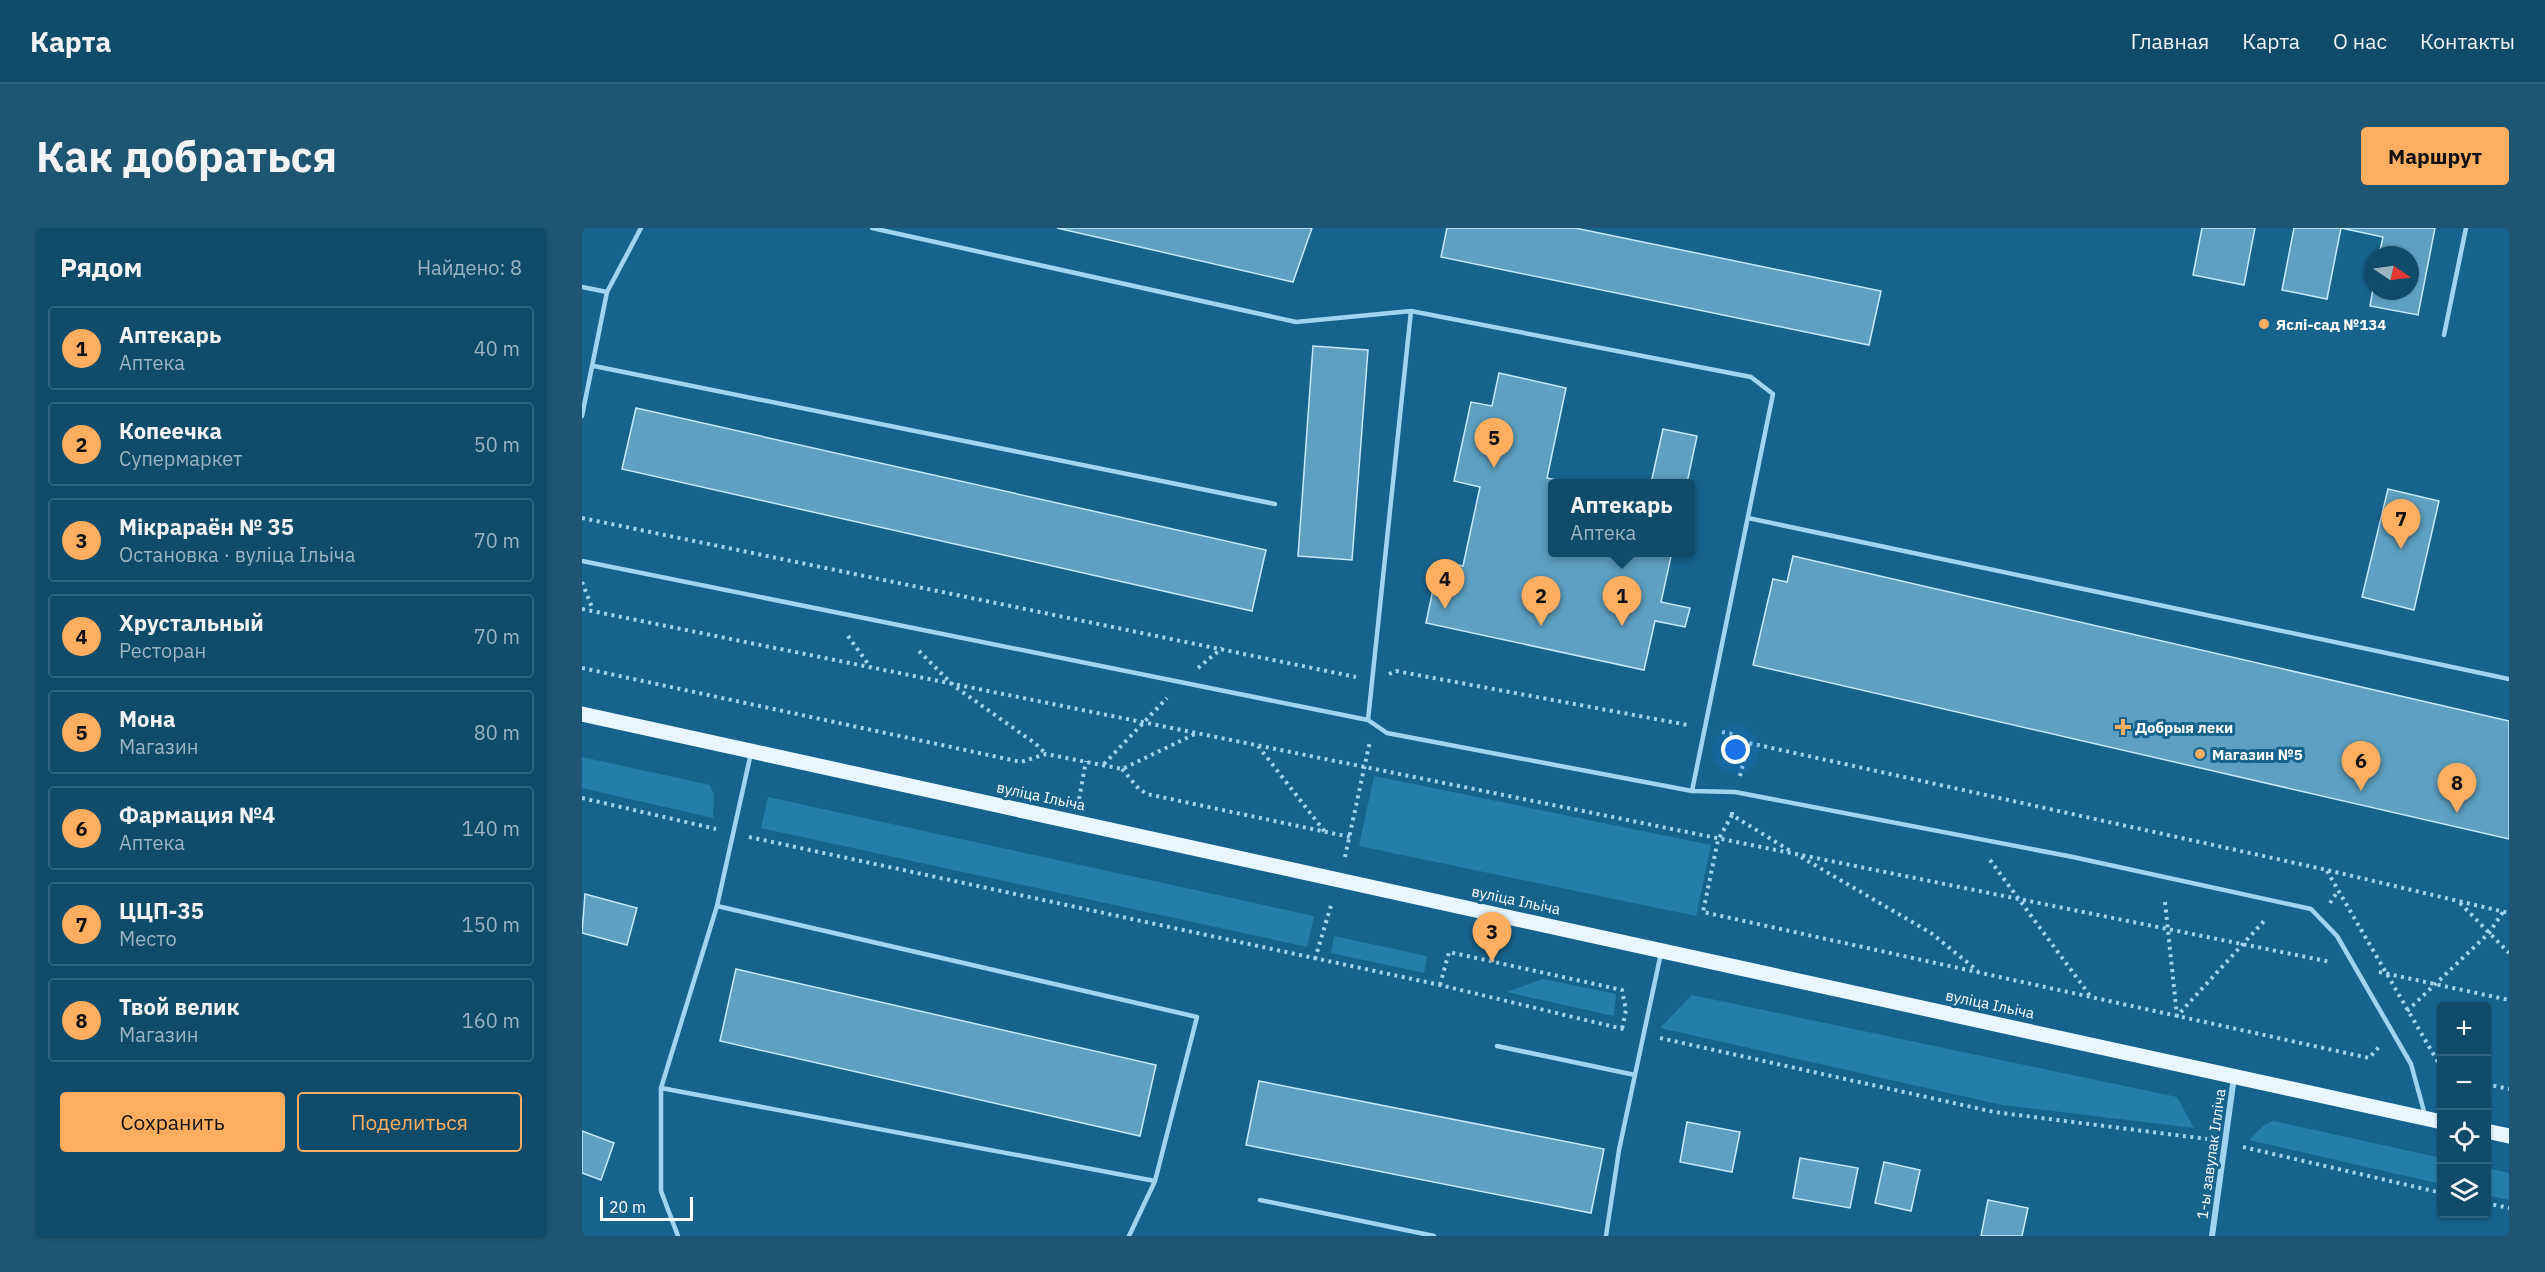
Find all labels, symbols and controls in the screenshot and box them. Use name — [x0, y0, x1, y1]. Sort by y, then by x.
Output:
text: Карта — [30, 23, 111, 60]
text: Главная — [2131, 27, 2209, 55]
text: Карта — [2242, 27, 2300, 55]
text: О нас — [2333, 27, 2387, 55]
text: Контакты — [2420, 27, 2515, 55]
button: Маршрут — [2361, 127, 2509, 185]
text: Как добраться — [36, 129, 337, 184]
north arrow — [2365, 246, 2419, 300]
text: Рядом — [60, 250, 142, 284]
text: Найдено: 8 — [417, 254, 522, 281]
place label: Яслі-сад №134 — [2276, 315, 2386, 334]
marker: Яслі-сад №134 — [2257, 317, 2271, 331]
text: Аптекарь — [119, 320, 221, 349]
text: 1 — [76, 335, 88, 362]
text: 40 m — [474, 335, 520, 362]
text: Аптека — [119, 349, 185, 376]
text: Копеечка — [119, 416, 222, 445]
pin: 5 — [1474, 418, 1514, 468]
text: 2 — [76, 431, 88, 458]
text: 50 m — [474, 431, 520, 458]
text: Супермаркет — [119, 445, 242, 472]
popup — [1548, 479, 1695, 557]
text: Аптекарь — [1570, 490, 1673, 519]
pin: 7 — [2382, 500, 2420, 549]
text: Мікрараён № 35 — [119, 512, 294, 541]
text: Аптека — [1570, 519, 1636, 546]
text: 3 — [76, 527, 88, 554]
text: 70 m — [474, 527, 520, 554]
text: Остановка · вуліца Ільіча — [119, 541, 355, 568]
pin: 4 — [1426, 560, 1464, 609]
pin: 2 — [1522, 576, 1560, 626]
pin: 1 — [1602, 576, 1642, 626]
text: Хрустальный — [119, 608, 264, 637]
text: 4 — [76, 623, 88, 650]
text: 70 m — [474, 623, 520, 650]
text: Ресторан — [119, 637, 206, 664]
text: Мона — [119, 704, 175, 733]
place label: Добрыя леки — [2135, 718, 2233, 737]
text: 5 — [76, 719, 88, 746]
text: 80 m — [474, 719, 520, 746]
marker: Добрыя леки — [2116, 720, 2130, 734]
text: Магазин — [119, 733, 199, 760]
your location — [1721, 735, 1750, 764]
pin: 6 — [2342, 742, 2380, 791]
place label: Магазин №5 — [2212, 745, 2303, 764]
marker: Магазин №5 — [2193, 747, 2207, 761]
pin: 8 — [2438, 764, 2476, 813]
street label: вуліца Ільіча — [995, 777, 1087, 815]
text: Фармация №4 — [119, 800, 275, 829]
text: 6 — [76, 815, 88, 842]
text: 140 m — [462, 815, 520, 842]
text: Аптека — [119, 829, 185, 856]
street label: вуліца Ільіча — [1470, 881, 1562, 919]
text: ЦЦП-35 — [119, 896, 204, 925]
text: 7 — [76, 911, 88, 938]
text: 150 m — [462, 911, 520, 938]
pin: 3 — [1472, 912, 1512, 962]
text: Место — [119, 925, 177, 952]
street label: вуліца Ільіча — [1944, 985, 2036, 1023]
text: Твой велик — [119, 992, 240, 1021]
map controls — [2437, 1002, 2491, 1218]
button: + — [2437, 1002, 2491, 1056]
text: 8 — [76, 1007, 88, 1034]
text: 160 m — [462, 1007, 520, 1034]
text: Магазин — [119, 1021, 199, 1048]
button: − — [2437, 1056, 2491, 1110]
street label: 1-ы завулак Ілліча — [2192, 1088, 2230, 1220]
button: Сохранить — [60, 1092, 285, 1152]
button: Поделиться — [297, 1092, 522, 1152]
button: locate — [2437, 1110, 2491, 1164]
button: layers — [2437, 1164, 2491, 1218]
scale bar — [600, 1194, 693, 1222]
text: 20 m — [609, 1197, 646, 1217]

